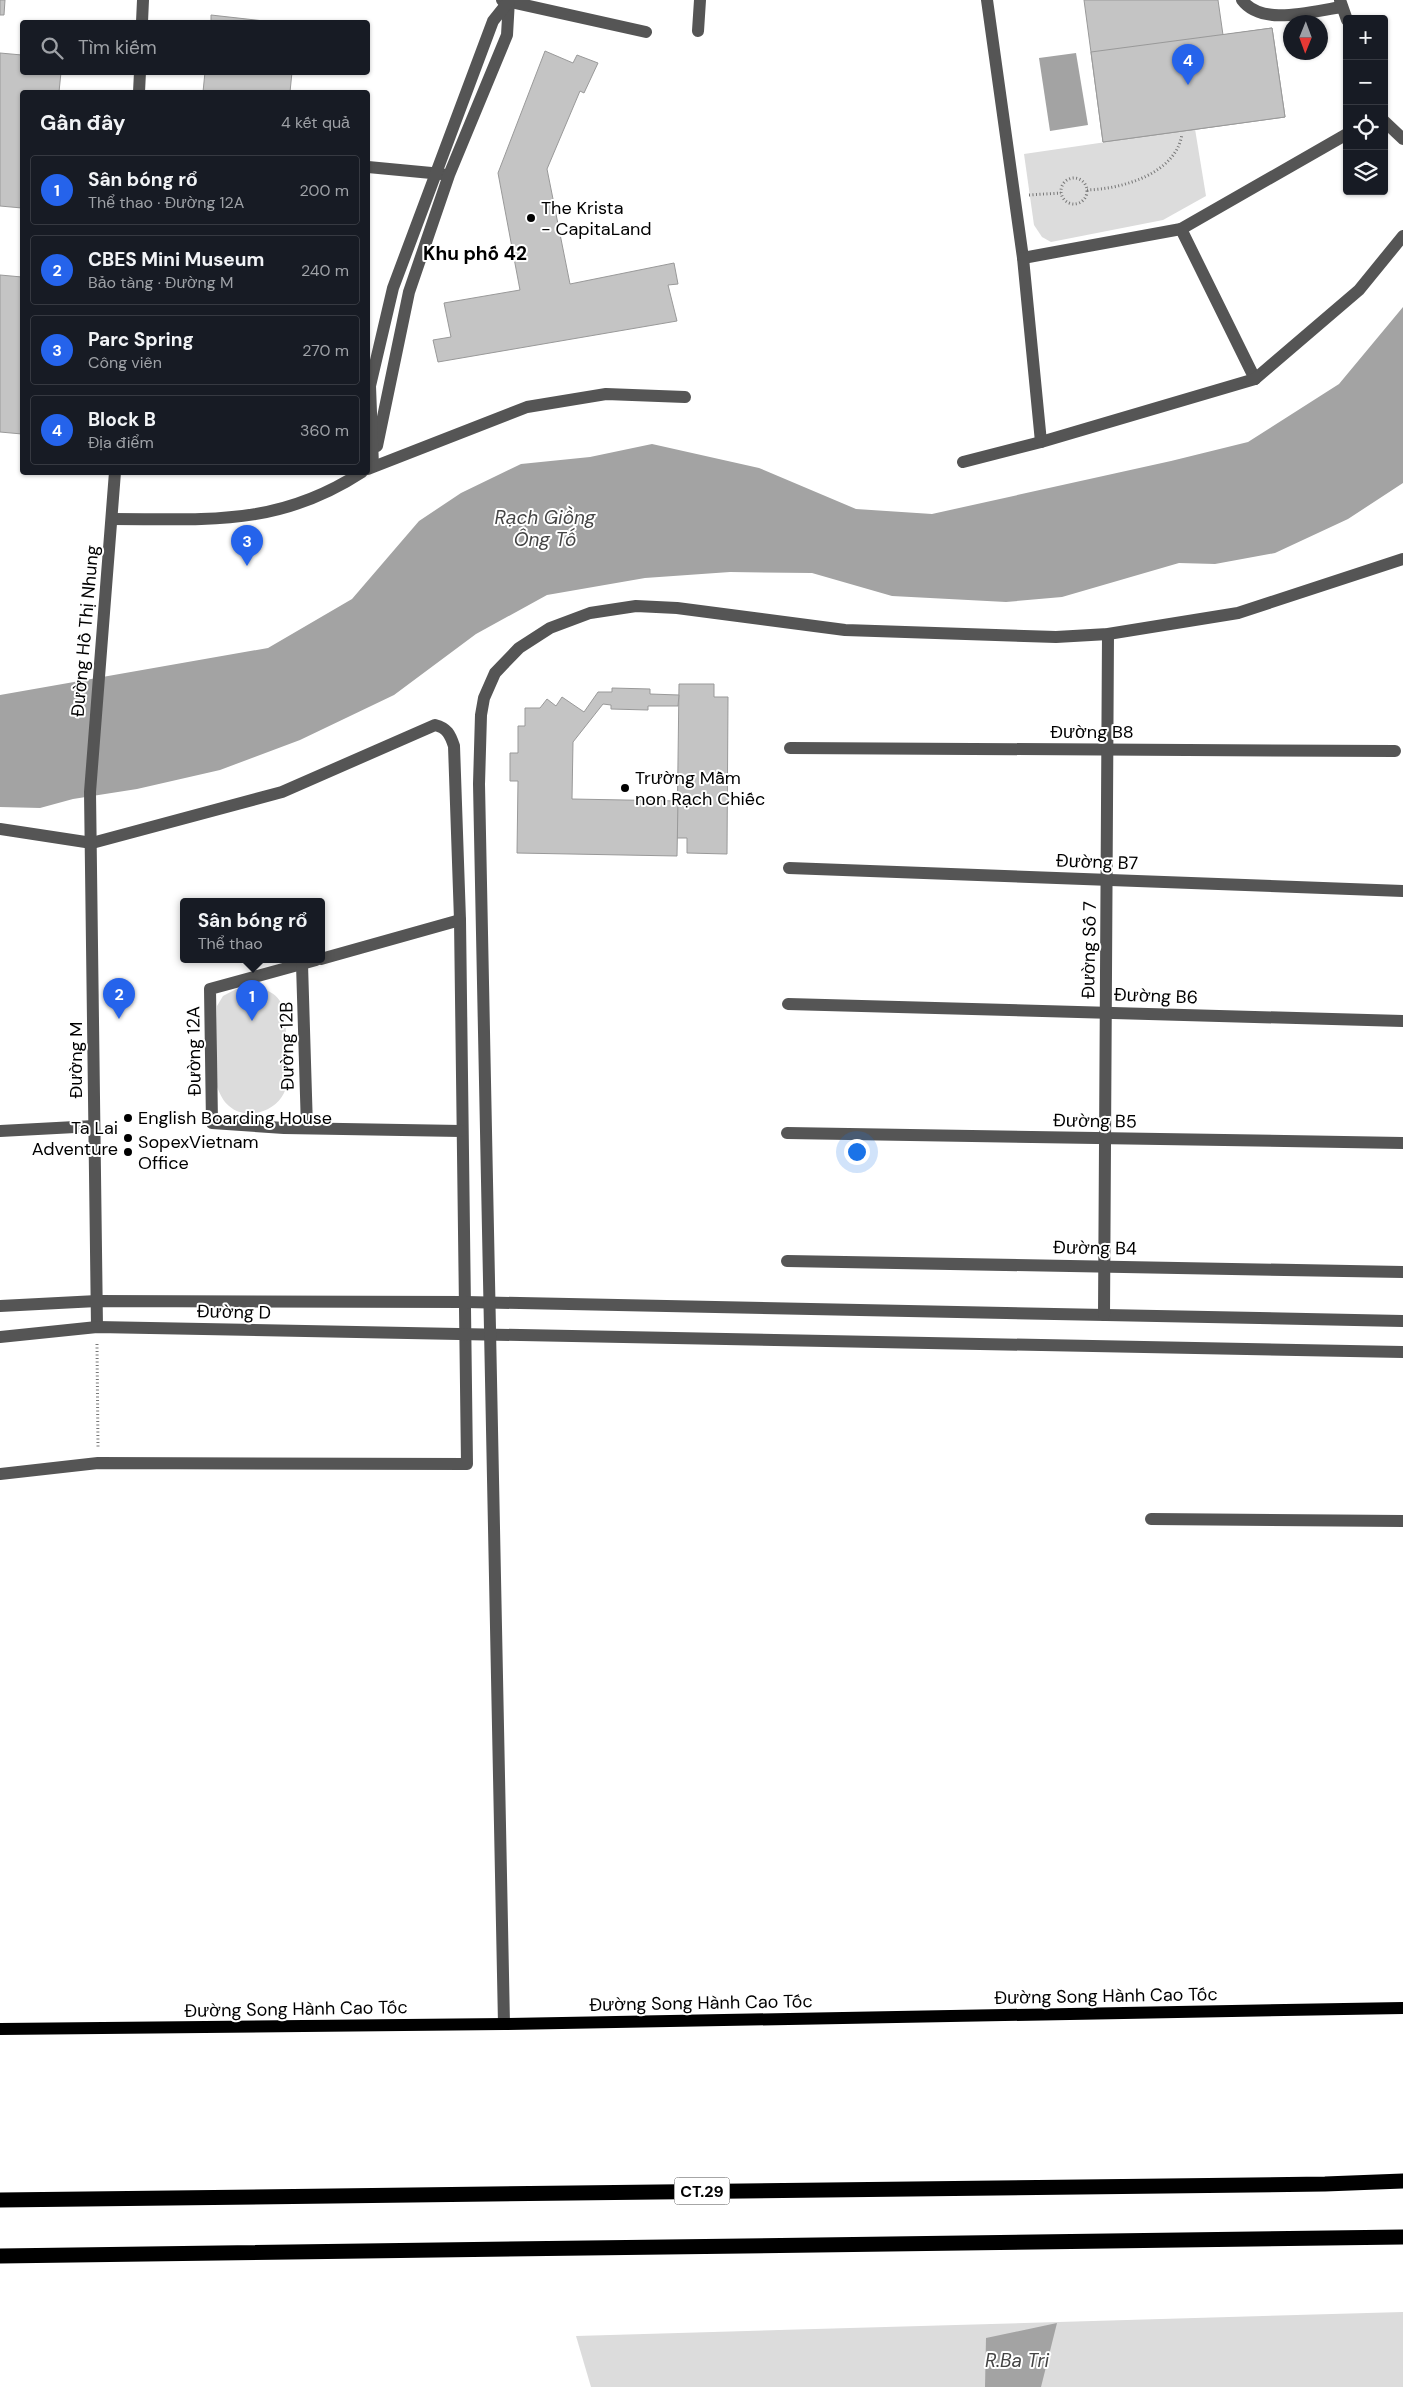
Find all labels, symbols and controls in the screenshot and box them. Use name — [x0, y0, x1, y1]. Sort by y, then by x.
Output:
north arrow — [1283, 15, 1328, 60]
map controls — [1343, 15, 1388, 195]
button: + — [1343, 15, 1388, 60]
search box — [20, 20, 370, 75]
icon: search — [38, 34, 66, 62]
text: Tìm kiếm — [78, 35, 157, 60]
pin: 4 — [1172, 44, 1204, 85]
button: − — [1343, 60, 1388, 105]
button: locate — [1343, 105, 1388, 150]
text: Gần đây — [40, 109, 126, 137]
text: 4 kết quả — [281, 112, 350, 133]
button: layers — [1343, 150, 1388, 195]
text: Sân bóng rổ — [88, 167, 198, 192]
text: 1 — [54, 180, 60, 201]
text: 200 m — [300, 180, 349, 201]
text: Thể thao · Đường 12A — [88, 192, 244, 213]
place label: The Krista - CapitaLand — [541, 196, 652, 241]
marker: The Krista - CapitaLand — [525, 212, 537, 224]
district label: Khu phố 42 — [423, 241, 527, 266]
text: CBES Mini Museum — [88, 247, 264, 272]
text: 2 — [52, 260, 62, 281]
text: 240 m — [301, 260, 349, 281]
text: Bảo tàng · Đường M — [88, 272, 233, 293]
text: Parc Spring — [88, 327, 194, 352]
text: 3 — [52, 340, 62, 361]
text: 270 m — [302, 340, 349, 361]
text: Công viên — [88, 352, 162, 373]
text: Block B — [88, 407, 156, 432]
text: 4 — [52, 420, 62, 441]
text: 360 m — [300, 420, 349, 441]
text: Địa điểm — [88, 432, 154, 453]
water label: Rạch Giồng Ông Tố — [495, 505, 596, 552]
pin: 3 — [231, 525, 263, 566]
street label: Đường Hồ Thị Nhung — [66, 544, 104, 718]
street label: Đường B8 — [1050, 720, 1134, 744]
place label: Trường Mầm non Rạch Chiếc — [635, 766, 765, 811]
marker: Trường Mầm non Rạch Chiếc — [619, 782, 631, 794]
street label: Đường B7 — [1055, 849, 1139, 875]
popup — [180, 898, 325, 963]
street label: Đường Số 7 — [1076, 901, 1102, 999]
text: Sân bóng rổ — [198, 908, 307, 933]
text: Thể thao — [198, 933, 263, 954]
pin: 2 — [103, 978, 135, 1019]
pin: 1 — [236, 980, 268, 1021]
street label: Đường B6 — [1114, 983, 1198, 1009]
street label: Đường 12B — [274, 1001, 300, 1091]
street label: Đường 12A — [181, 1006, 207, 1096]
street label: Đường M — [64, 1022, 88, 1098]
place label: English Boarding House — [138, 1106, 332, 1130]
street label: Đường B5 — [1053, 1108, 1137, 1134]
marker: English Boarding House — [122, 1112, 134, 1124]
place label: Ta Lai Adventure — [32, 1116, 118, 1161]
place label: SopexVietnam Office — [138, 1130, 259, 1175]
marker: Ta Lai Adventure — [122, 1132, 134, 1144]
your location — [844, 1139, 870, 1165]
marker: SopexVietnam Office — [122, 1146, 134, 1158]
street label: Đường B4 — [1053, 1235, 1137, 1261]
street label: Đường D — [197, 1299, 271, 1325]
street label: Đường Song Hành Cao Tốc — [994, 1982, 1218, 2010]
street label: Đường Song Hành Cao Tốc — [589, 1989, 813, 2017]
street label: Đường Song Hành Cao Tốc — [184, 1995, 408, 2023]
road number: CT.29 — [674, 2178, 730, 2204]
water label: R.Ba Tri — [985, 2348, 1049, 2373]

